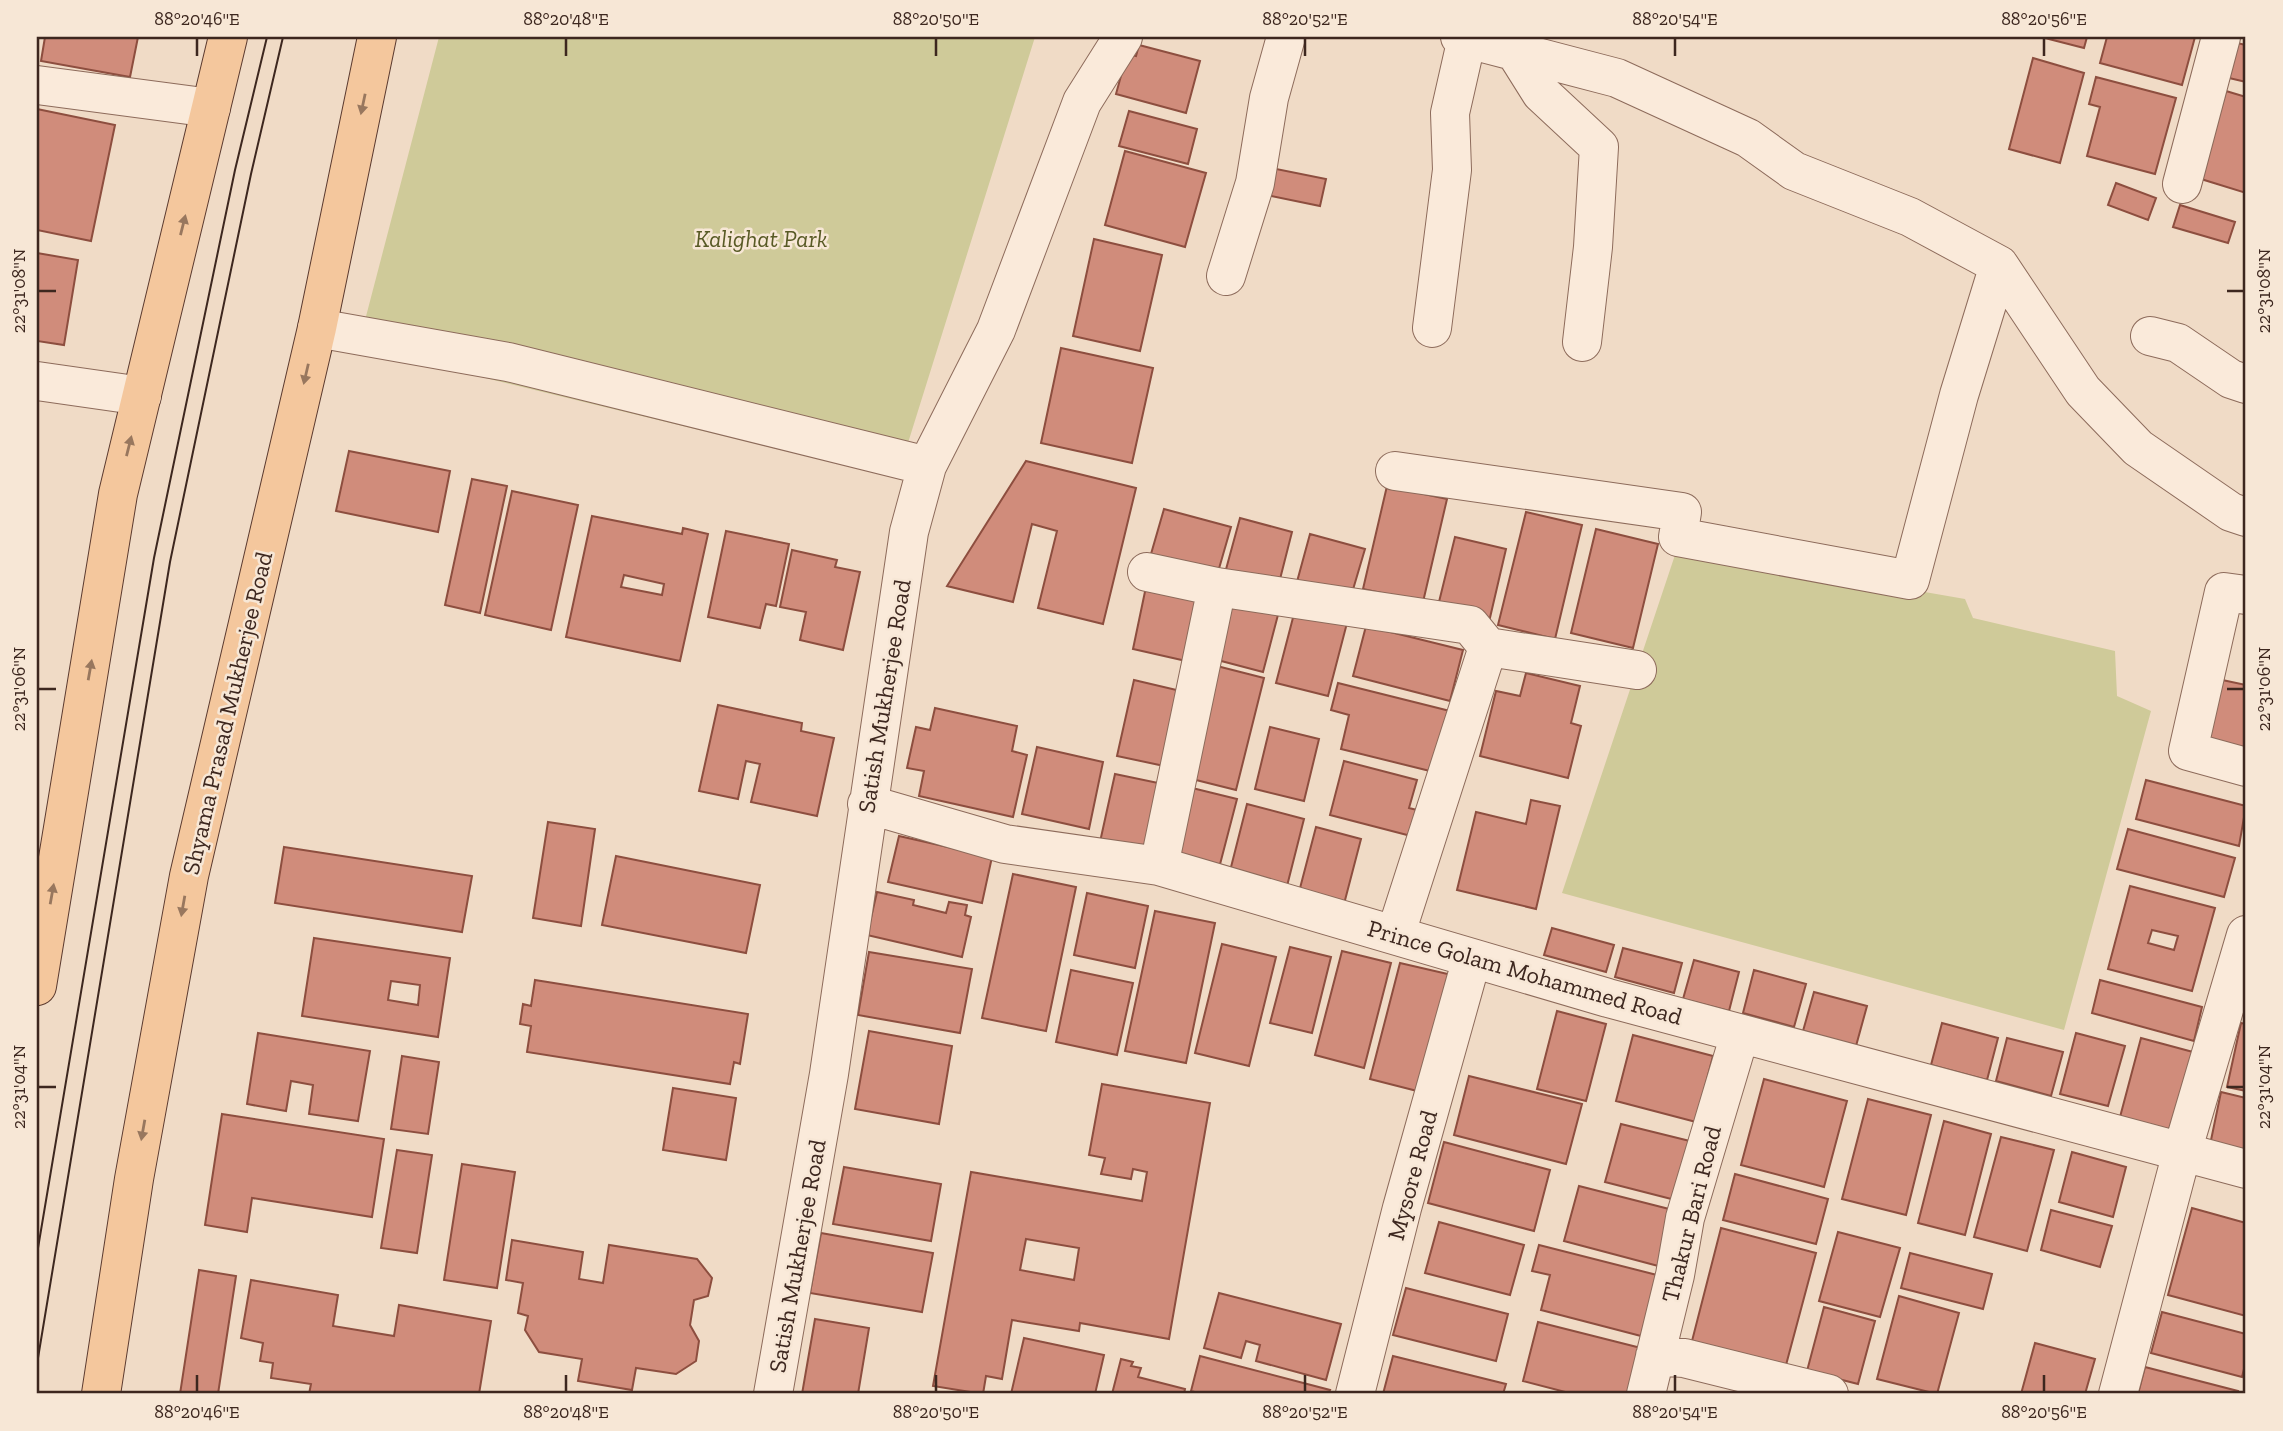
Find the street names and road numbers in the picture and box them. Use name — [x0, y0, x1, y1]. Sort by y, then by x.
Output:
street label: Shyama Prasad Mukherjee Road — [176, 549, 278, 877]
street label: Satish Mukherjee Road — [851, 577, 917, 815]
street label: Prince Golam Mohammed Road — [1364, 913, 1686, 1031]
street label: Mysore Road — [1381, 1107, 1443, 1243]
street label: Thakur Bari Road — [1655, 1123, 1727, 1305]
street label: Satish Mukherjee Road — [762, 1137, 832, 1375]

